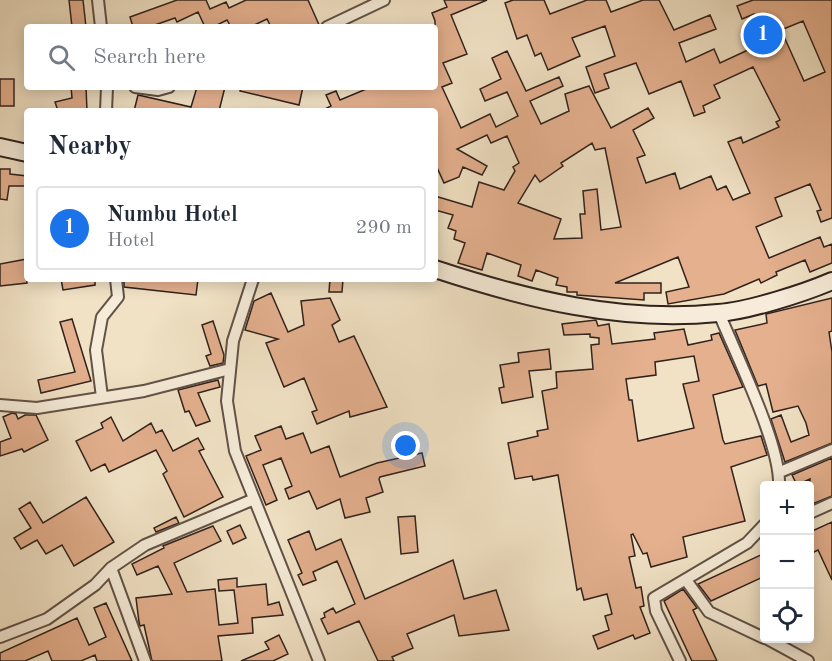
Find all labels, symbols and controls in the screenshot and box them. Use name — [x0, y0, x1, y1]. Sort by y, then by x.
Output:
pin: 1 — [744, 12, 783, 57]
search box — [24, 24, 438, 90]
icon: search — [45, 41, 78, 74]
text: Search here — [93, 46, 206, 68]
text: Nearby — [48, 134, 132, 160]
text: Numbu Hotel — [107, 204, 238, 226]
text: 1 — [64, 218, 75, 238]
text: 290 m — [356, 218, 412, 238]
text: Hotel — [107, 231, 154, 251]
your location — [391, 431, 420, 460]
map controls — [760, 481, 814, 643]
button: + — [760, 481, 814, 535]
button: − — [760, 535, 814, 589]
button: locate — [760, 589, 814, 643]

